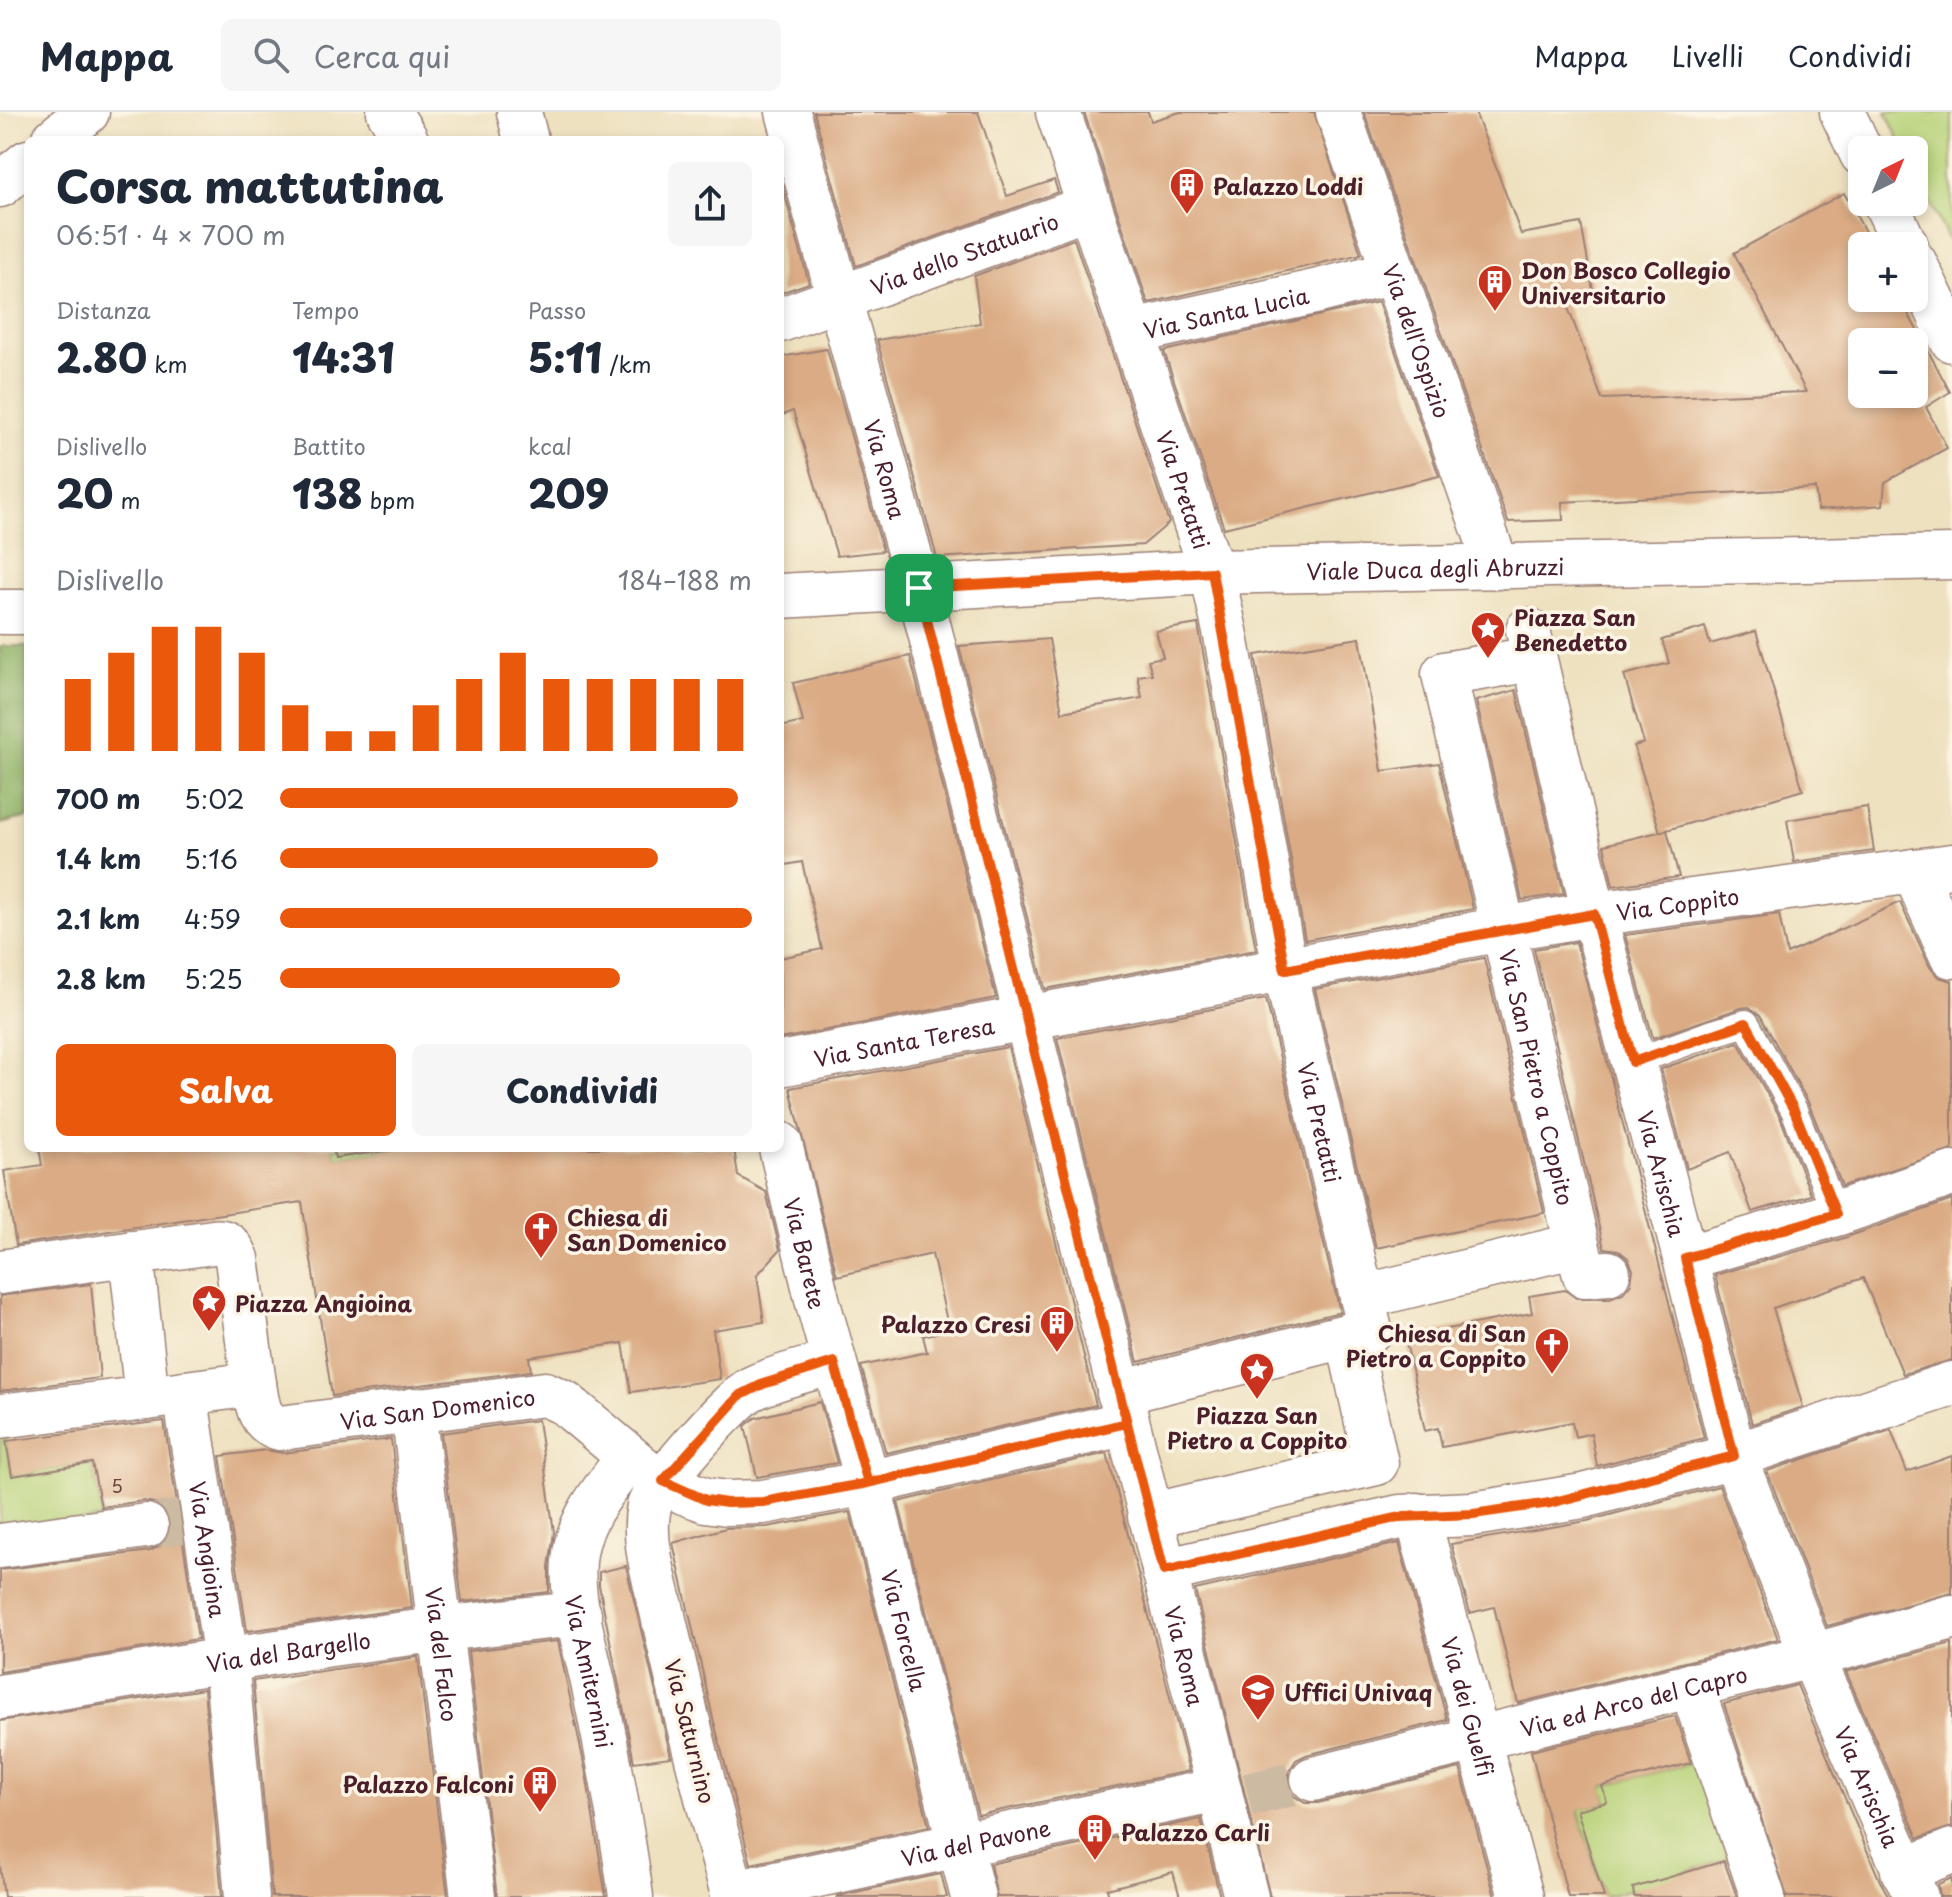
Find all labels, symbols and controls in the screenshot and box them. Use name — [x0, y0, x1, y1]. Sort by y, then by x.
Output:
search box — [221, 19, 781, 91]
text: Mappa — [40, 27, 173, 84]
icon: search — [249, 33, 293, 77]
text: Cerca qui — [313, 33, 450, 78]
text: Mappa — [1534, 34, 1627, 77]
text: Livelli — [1671, 34, 1744, 77]
text: Condividi — [1788, 34, 1912, 77]
north arrow — [1848, 136, 1928, 216]
map controls — [1848, 136, 1928, 408]
text: Corsa mattutina — [56, 152, 444, 218]
button: share — [668, 162, 752, 246]
building icon: Palazzo Loddi — [1168, 166, 1206, 216]
place label: Palazzo Loddi — [1213, 169, 1363, 202]
street label: Via dello Statuario — [865, 203, 1063, 302]
text: 06:51 · 4 × 700 m — [56, 215, 286, 254]
button: + — [1848, 232, 1928, 312]
place label: Don Bosco Collegio Universitario — [1521, 253, 1731, 311]
street label: Via dell'Ospizio — [1376, 259, 1460, 422]
building icon: Don Bosco Collegio Universitario — [1476, 263, 1514, 313]
street label: Via Santa Lucia — [1140, 277, 1312, 346]
text: Distanza — [56, 293, 151, 326]
text: Tempo — [292, 293, 359, 326]
text: Passo — [528, 293, 586, 326]
text: 2.80 — [56, 326, 147, 387]
text: 14:31 — [292, 326, 395, 387]
text: 5:11 — [528, 326, 602, 387]
button: − — [1848, 328, 1928, 408]
text: km — [147, 347, 187, 380]
text: /km — [602, 347, 652, 380]
street label: Via Roma — [857, 415, 916, 523]
street label: Via Pretatti — [1149, 426, 1220, 553]
text: Dislivello — [56, 429, 147, 462]
text: Battito — [292, 429, 366, 462]
text: kcal — [528, 429, 572, 462]
text: 20 — [56, 462, 113, 523]
text: 138 — [292, 462, 363, 523]
text: 209 — [528, 462, 609, 523]
text: m — [113, 483, 141, 516]
text: bpm — [363, 483, 415, 516]
street label: Viale Duca degli Abruzzi — [1306, 548, 1565, 587]
pin — [885, 554, 953, 622]
text: Dislivello — [56, 560, 164, 599]
text: 184–188 m — [618, 560, 752, 599]
icon: arrive — [897, 566, 941, 610]
place label: Piazza San Benedetto — [1514, 600, 1636, 658]
place icon: Piazza San Benedetto — [1469, 610, 1507, 660]
text: 700 m — [56, 779, 141, 818]
text: 5:02 — [184, 779, 245, 818]
text: 1.4 km — [56, 839, 141, 878]
text: 5:16 — [184, 839, 238, 878]
street label: Via Coppito — [1614, 878, 1741, 927]
text: 2.1 km — [56, 899, 140, 938]
text: 4:59 — [184, 899, 241, 938]
street label: Via San Pietro a Coppito — [1492, 946, 1584, 1208]
text: 2.8 km — [56, 959, 146, 998]
text: 5:25 — [184, 959, 243, 998]
street label: Via Santa Teresa — [811, 1008, 997, 1074]
button: Salva — [56, 1044, 396, 1136]
button: Condividi — [412, 1044, 752, 1136]
street label: Via Pretatti — [1291, 1058, 1351, 1186]
street label: Via Arischia — [1630, 1107, 1695, 1241]
street label: Via Barete — [777, 1194, 835, 1312]
place label: Chiesa di San Domenico — [567, 1200, 727, 1258]
church icon: Chiesa di San Domenico — [522, 1210, 560, 1260]
place icon: Piazza Angioina — [190, 1283, 228, 1333]
place label: Piazza Angioina — [235, 1286, 412, 1319]
building icon: Palazzo Cresi — [1038, 1304, 1076, 1354]
place label: Palazzo Cresi — [881, 1307, 1031, 1340]
place label: Chiesa di San Pietro a Coppito — [1346, 1316, 1526, 1374]
church icon: Chiesa di San Pietro a Coppito — [1533, 1326, 1571, 1376]
place icon: Piazza San Pietro a Coppito — [1238, 1351, 1276, 1401]
street label: Via San Domenico — [338, 1379, 537, 1437]
place label: Piazza San Pietro a Coppito — [1167, 1398, 1347, 1456]
house number: 5 — [111, 1472, 123, 1499]
street label: Via Angioina — [182, 1479, 236, 1620]
street label: Via Forcella — [874, 1566, 937, 1695]
street label: Via del Falco — [418, 1585, 468, 1723]
street label: Via Amiternini — [558, 1593, 622, 1751]
street label: Via Roma — [1157, 1602, 1214, 1710]
street label: Via del Bargello — [204, 1622, 372, 1679]
street label: Via dei Guelfi — [1434, 1632, 1504, 1780]
street label: Via Saturnino — [657, 1655, 725, 1807]
street label: Via ed Arco del Capro — [1516, 1656, 1750, 1744]
school or university icon: Uffici Univaq — [1239, 1672, 1277, 1722]
place label: Uffici Univaq — [1284, 1675, 1432, 1708]
street label: Via Arischia — [1827, 1720, 1909, 1853]
building icon: Palazzo Falconi — [521, 1764, 559, 1814]
place label: Palazzo Falconi — [343, 1767, 514, 1800]
street label: Via del Pavone — [898, 1810, 1053, 1873]
building icon: Palazzo Carli — [1076, 1812, 1114, 1862]
place label: Palazzo Carli — [1121, 1815, 1270, 1848]

